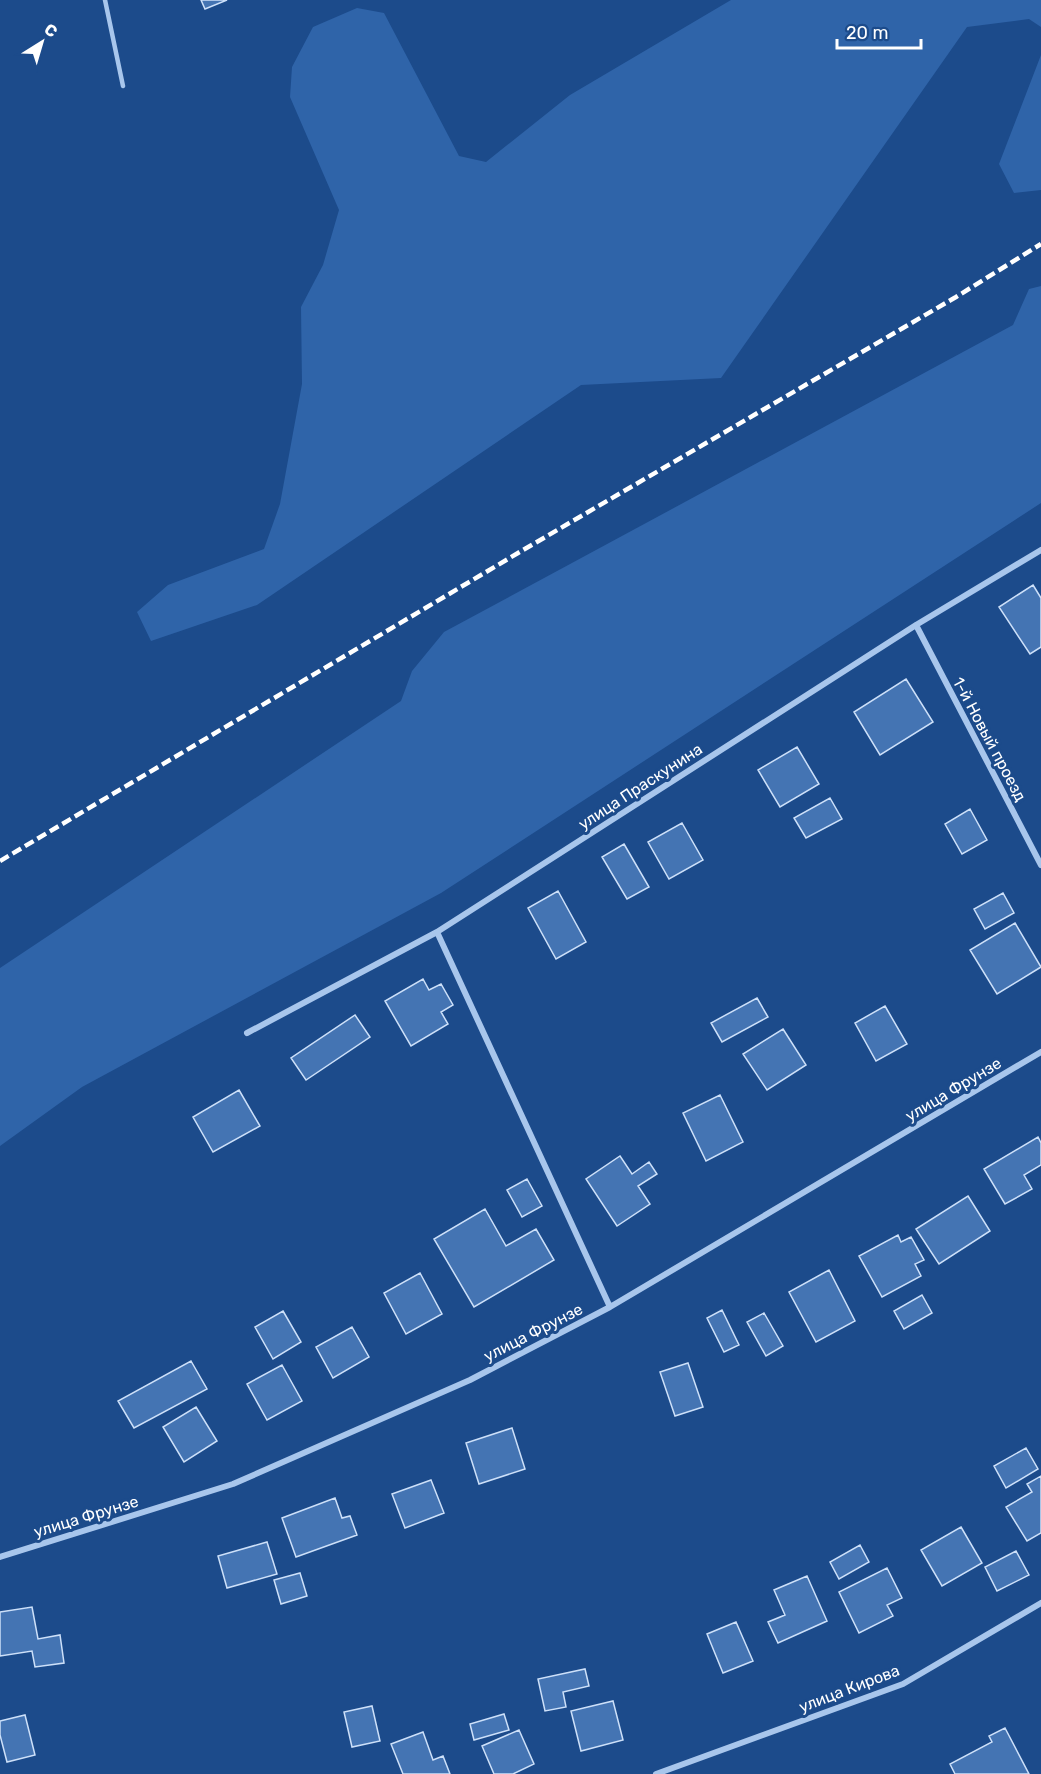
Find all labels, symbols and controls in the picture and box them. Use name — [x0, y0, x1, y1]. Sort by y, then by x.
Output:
north arrow — [12, 12, 72, 72]
scale bar — [837, 12, 921, 50]
text: С — [41, 19, 61, 41]
text: 20 m — [846, 22, 888, 44]
street label: 1-й Новый проезд — [949, 674, 1030, 805]
street label: улица Праскунина — [575, 739, 706, 834]
street label: улица Фрунзе — [902, 1053, 1005, 1126]
street label: улица Фрунзе — [481, 1299, 586, 1366]
street label: улица Фрунзе — [31, 1492, 141, 1541]
street label: улица Кирова — [796, 1661, 902, 1716]

